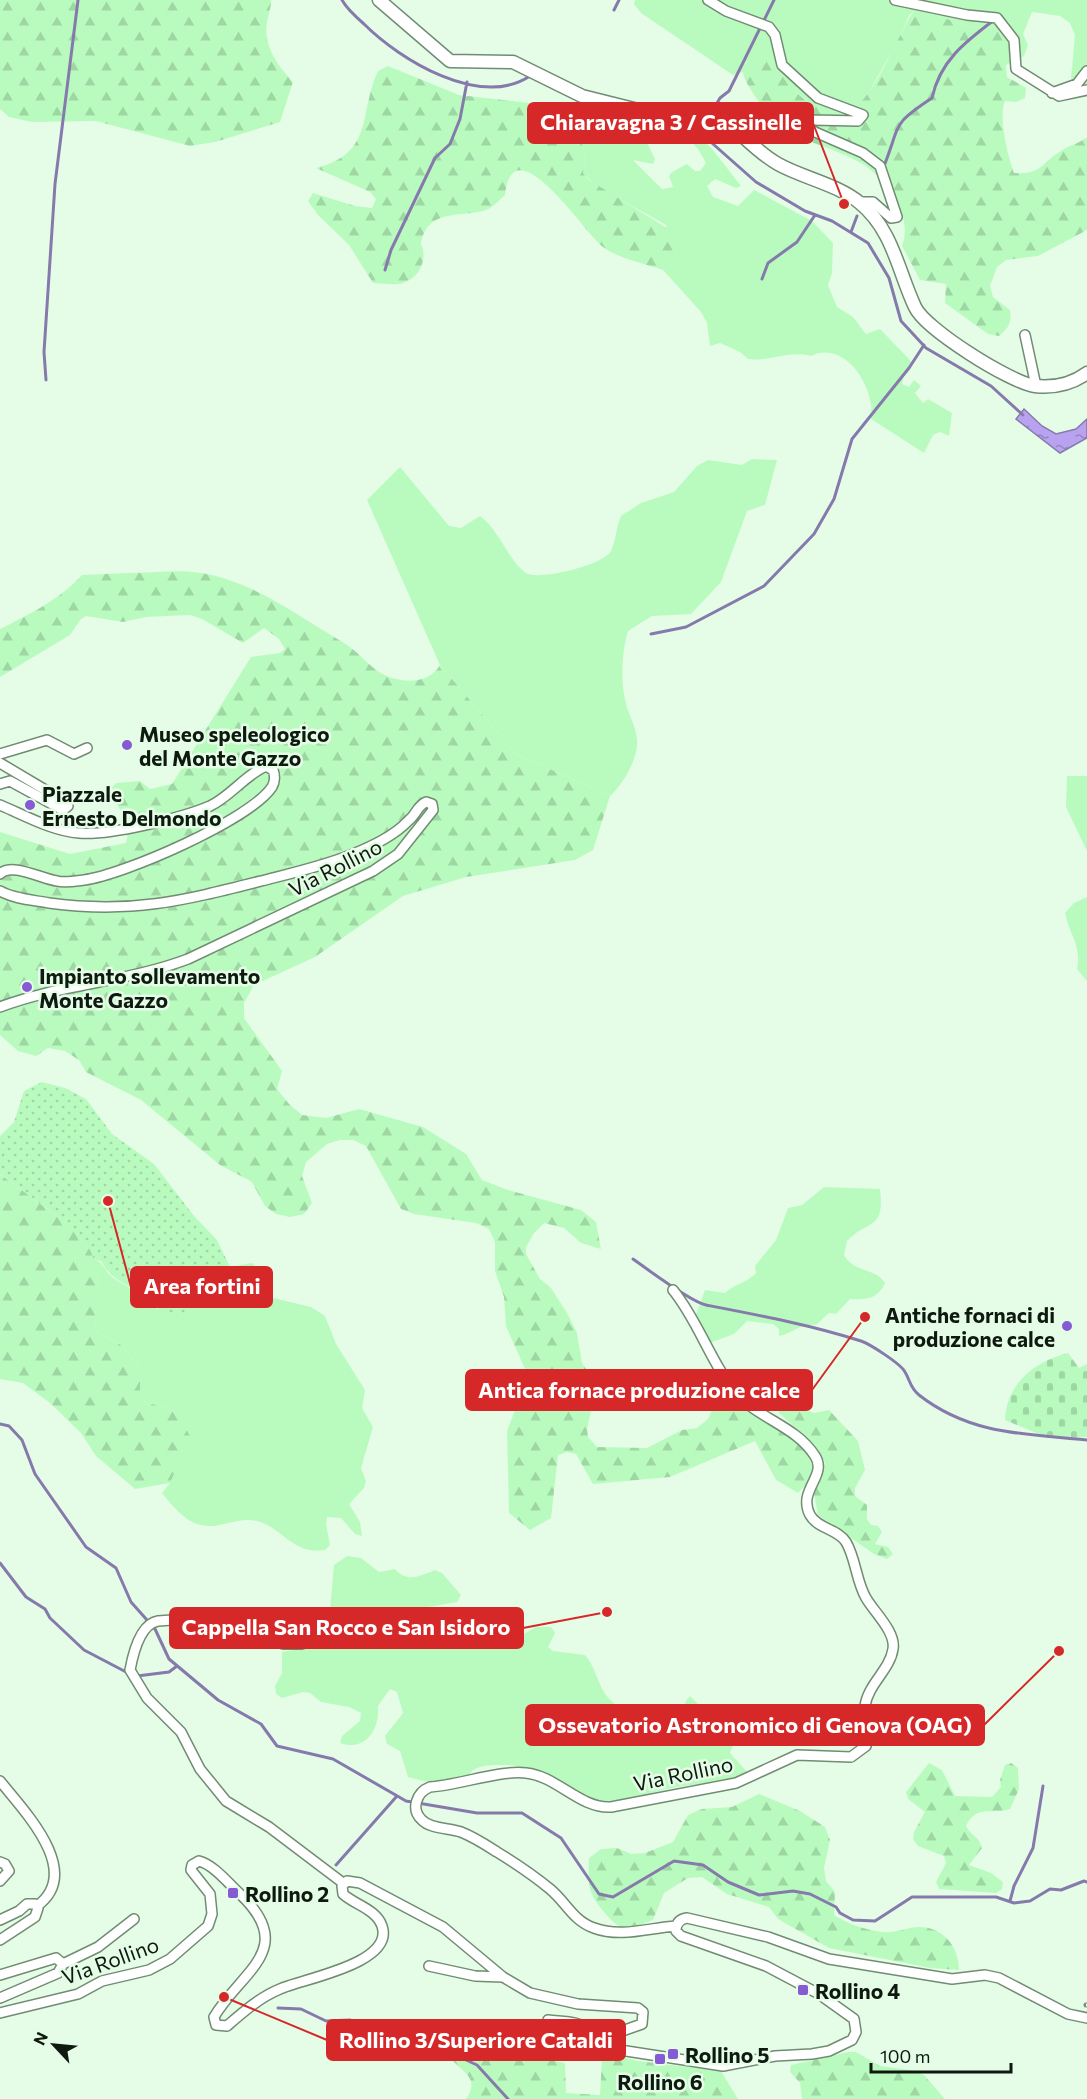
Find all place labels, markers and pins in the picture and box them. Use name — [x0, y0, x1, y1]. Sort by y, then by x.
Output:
callout: Chiaravagna 3 / Cassinelle — [528, 103, 813, 143]
place label: Museo speleologico del Monte Gazzo — [139, 721, 329, 770]
marker: Museo speleologico del Monte Gazzo — [120, 738, 134, 752]
place label: Piazzale Ernesto Delmondo — [42, 781, 221, 830]
marker: Piazzale Ernesto Delmondo — [23, 798, 37, 812]
place label: Impianto sollevamento Monte Gazzo — [39, 963, 260, 1012]
marker: Impianto sollevamento Monte Gazzo — [20, 980, 34, 994]
callout: Area fortini — [131, 1267, 272, 1307]
place label: Antiche fornaci di produzione calce — [885, 1302, 1055, 1351]
marker: Antiche fornaci di produzione calce — [1060, 1319, 1074, 1333]
callout: Antica fornace produzione calce — [466, 1370, 812, 1410]
callout: Cappella San Rocco e San Isidoro — [170, 1608, 523, 1648]
callout: Ossevatorio Astronomico di Genova (OAG) — [526, 1705, 984, 1745]
place label: Rollino 2 — [245, 1881, 329, 1906]
marker: Rollino 2 — [226, 1886, 240, 1900]
place label: Rollino 4 — [815, 1978, 900, 2003]
marker: Rollino 4 — [796, 1983, 810, 1997]
callout: Rollino 3/Superiore Cataldi — [327, 2020, 625, 2060]
place label: Rollino 5 — [685, 2042, 770, 2067]
marker: Rollino 5 — [666, 2047, 680, 2061]
marker: Rollino 6 — [653, 2052, 667, 2066]
place label: Rollino 6 — [617, 2069, 703, 2094]

